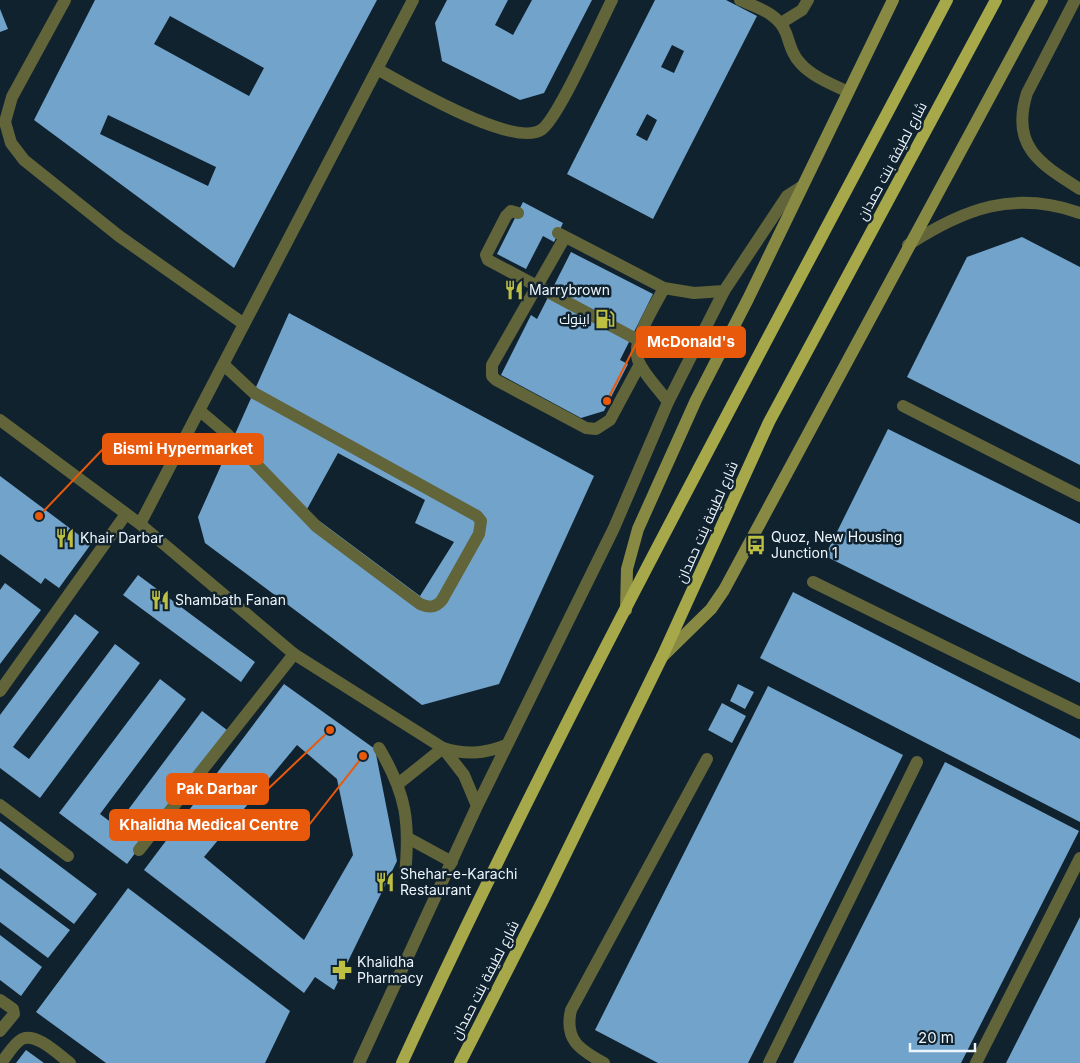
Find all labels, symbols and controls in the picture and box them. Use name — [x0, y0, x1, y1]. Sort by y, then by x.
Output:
street label: شارع لطيفة بنت حمدان — [853, 99, 931, 223]
restaurant icon: Marrybrown — [503, 279, 525, 301]
place label: Marrybrown — [529, 281, 610, 298]
fuel station icon: اينوك — [594, 308, 616, 330]
place label: اينوك — [559, 310, 590, 327]
callout: McDonald's — [637, 327, 745, 357]
text: McDonald's — [647, 332, 735, 351]
callout: Bismi Hypermarket — [103, 434, 263, 464]
text: Bismi Hypermarket — [113, 439, 254, 458]
street label: شارع لطيفة بنت حمدان — [672, 458, 742, 586]
restaurant icon: Khair Darbar — [54, 527, 76, 549]
place label: Quoz, New Housing Junction 1 — [771, 528, 902, 561]
place label: Khair Darbar — [80, 529, 163, 546]
bus stop icon: Quoz, New Housing Junction 1 — [745, 534, 767, 556]
restaurant icon: Shambath Fanan — [149, 589, 171, 611]
place label: Shambath Fanan — [175, 591, 286, 608]
callout: Pak Darbar — [167, 774, 268, 804]
text: Pak Darbar — [177, 779, 257, 798]
callout: Khalidha Medical Centre — [110, 810, 309, 840]
text: Khalidha Medical Centre — [119, 815, 299, 834]
place label: Shehar-e-Karachi Restaurant — [400, 865, 517, 898]
restaurant icon: Shehar-e-Karachi Restaurant — [374, 871, 396, 893]
street label: شارع لطيفة بنت حمدان — [447, 917, 523, 1043]
place label: Khalidha Pharmacy — [357, 953, 423, 986]
pharmacy icon: Khalidha Pharmacy — [331, 959, 353, 981]
scale bar — [910, 1020, 975, 1052]
text: 20 m — [918, 1028, 954, 1047]

